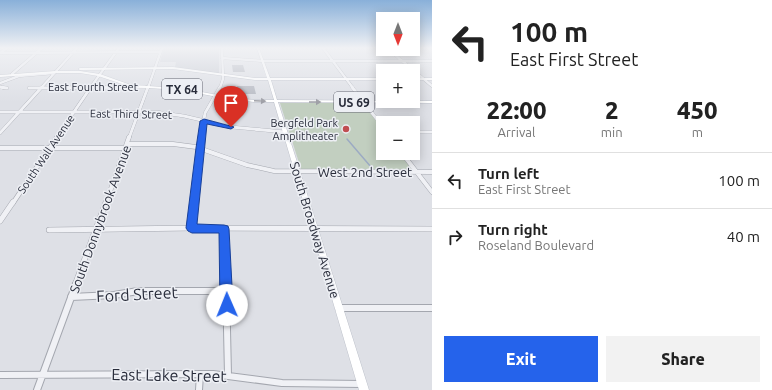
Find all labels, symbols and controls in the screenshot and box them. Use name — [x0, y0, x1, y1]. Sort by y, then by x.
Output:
north arrow — [376, 12, 420, 56]
map controls — [376, 12, 420, 160]
icon: left — [444, 16, 496, 68]
text: 100 m — [510, 16, 588, 47]
text: East First Street — [510, 49, 638, 69]
button: + — [376, 64, 420, 108]
road number: TX 64 — [162, 79, 202, 99]
street label: East Fourth Street — [48, 81, 139, 93]
pin — [214, 86, 248, 127]
icon: arrive — [220, 92, 242, 114]
road number: US 69 — [334, 92, 374, 112]
text: 22:00 — [486, 97, 546, 124]
text: 2 — [605, 97, 618, 124]
text: 450 — [677, 97, 718, 124]
one-way arrow — [253, 98, 266, 105]
one-way arrow — [309, 99, 322, 105]
street label: East Third Street — [90, 107, 173, 121]
street label: South Wall Avenue — [15, 112, 77, 196]
button: − — [376, 116, 420, 160]
place label: Bergfeld Park Amplitheater — [271, 117, 339, 142]
marker: Bergfeld Park Amplitheater — [341, 124, 351, 134]
text: Arrival — [497, 125, 535, 139]
text: min — [601, 125, 623, 139]
text: m — [692, 125, 703, 139]
street label: South Donnybrook Avenue — [67, 143, 133, 295]
street label: South Broadway Avenue — [288, 160, 342, 300]
street label: West 2nd Street — [318, 165, 412, 179]
text: Turn left — [478, 165, 539, 182]
icon: left — [444, 170, 466, 192]
text: 100 m — [718, 172, 760, 189]
text: East First Street — [478, 182, 571, 196]
text: Turn right — [478, 221, 548, 238]
icon: right — [444, 226, 466, 248]
text: 40 m — [727, 228, 760, 245]
text: Roseland Boulevard — [478, 238, 594, 252]
street label: Ford Street — [96, 283, 179, 305]
position arrow — [206, 284, 248, 326]
button: Exit — [444, 336, 598, 382]
button: Share — [606, 336, 760, 382]
street label: East Lake Street — [111, 365, 228, 385]

